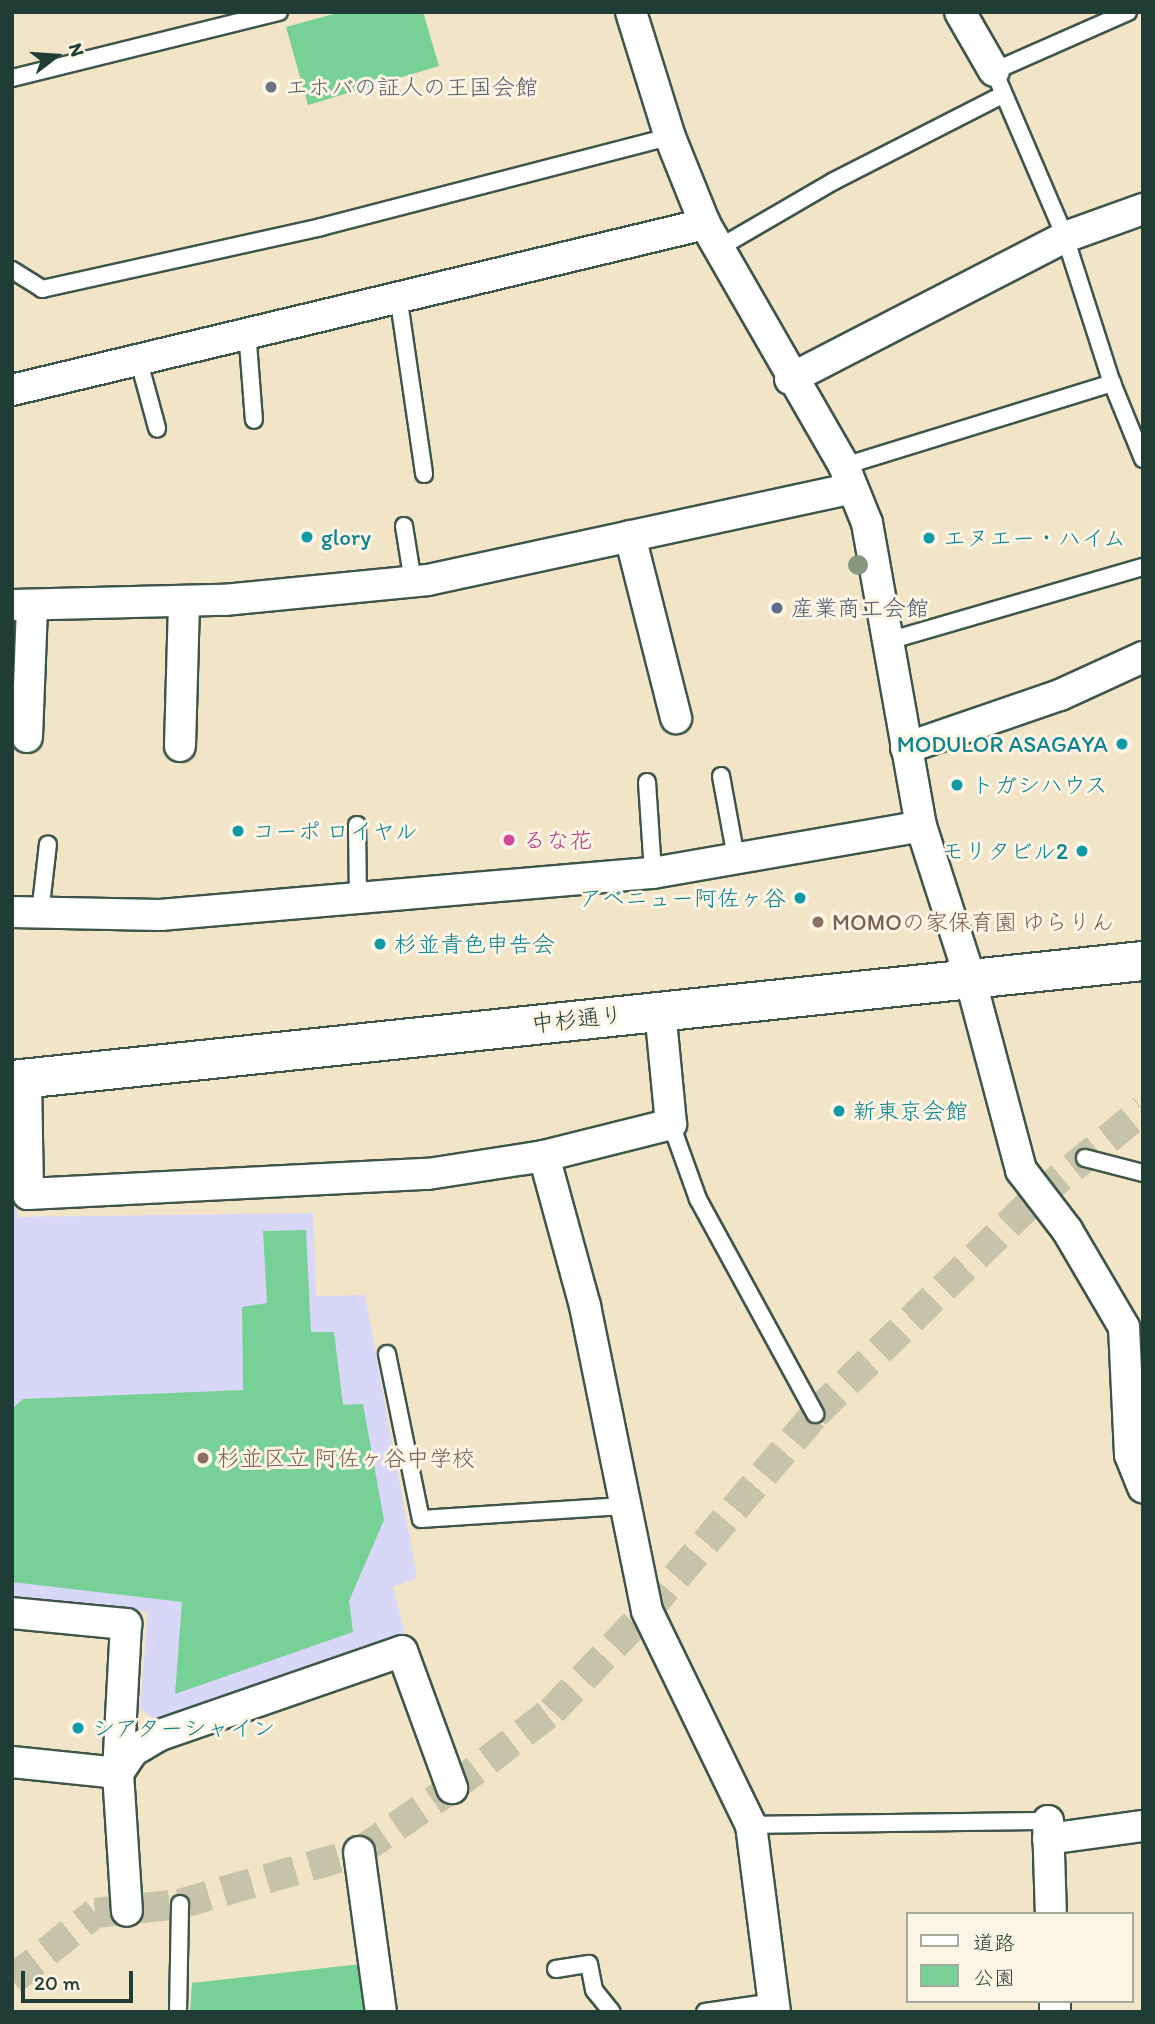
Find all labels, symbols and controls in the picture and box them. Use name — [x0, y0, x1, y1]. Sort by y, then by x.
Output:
north arrow — [21, 21, 91, 91]
text: N — [64, 40, 89, 59]
place label: エホバの証人の王国会館 — [285, 73, 538, 101]
marker: エホバの証人の王国会館 — [263, 79, 279, 95]
place label: glory — [321, 523, 371, 551]
place label: エヌエー・ハイム — [943, 524, 1127, 552]
marker: glory — [299, 529, 315, 545]
marker: エヌエー・ハイム — [921, 530, 937, 546]
place label: 産業商工会館 — [791, 594, 929, 622]
marker: 産業商工会館 — [769, 600, 785, 616]
place label: MODULOR ASAGAYA — [895, 730, 1108, 758]
marker: MODULOR ASAGAYA — [1114, 736, 1130, 752]
place label: トガシハウス — [971, 771, 1109, 799]
marker: トガシハウス — [949, 777, 965, 793]
place label: コーポ ロイヤル — [252, 817, 418, 845]
marker: コーポ ロイヤル — [230, 823, 246, 839]
place label: るな花 — [523, 826, 592, 854]
marker: るな花 — [501, 832, 517, 848]
place label: モリタビル2 — [941, 837, 1068, 865]
marker: モリタビル2 — [1074, 843, 1090, 859]
place label: アベニュー阿佐ヶ谷 — [579, 884, 786, 912]
marker: アベニュー阿佐ヶ谷 — [792, 890, 808, 906]
place label: MOMOの家保育園 ゆらりん — [832, 908, 1114, 936]
marker: MOMOの家保育園 ゆらりん — [810, 914, 826, 930]
place label: 杉並青色申告会 — [394, 930, 555, 958]
marker: 杉並青色申告会 — [372, 936, 388, 952]
street label: 中杉通り — [530, 1000, 624, 1038]
place label: 新東京会館 — [853, 1097, 968, 1125]
marker: 新東京会館 — [831, 1103, 847, 1119]
place label: 杉並区立 阿佐ヶ谷中学校 — [217, 1444, 475, 1472]
marker: 杉並区立 阿佐ヶ谷中学校 — [195, 1450, 211, 1466]
place label: シアターシャイン — [92, 1714, 276, 1742]
marker: シアターシャイン — [70, 1720, 86, 1736]
legend — [906, 1912, 1134, 2003]
text: 道路 — [973, 1930, 1015, 1955]
scale bar — [24, 1958, 136, 2002]
text: 公園 — [973, 1965, 1015, 1990]
text: 20 m — [34, 1970, 80, 1995]

